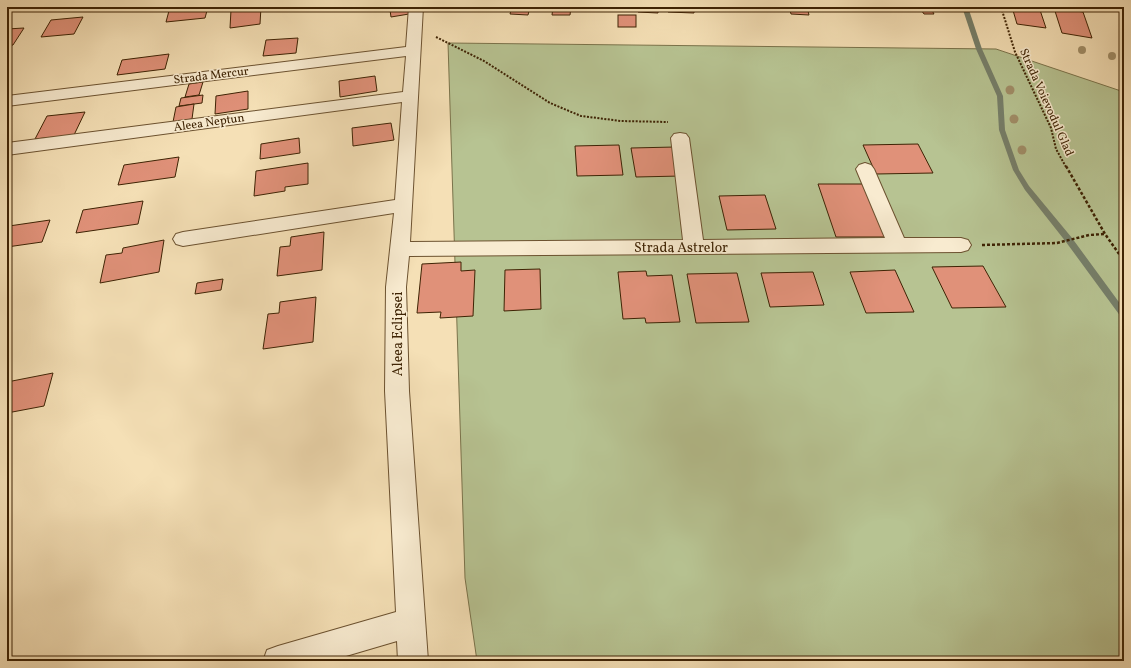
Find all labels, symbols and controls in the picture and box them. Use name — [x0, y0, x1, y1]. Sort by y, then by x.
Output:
street label: Strada Voievodul Glad — [1015, 46, 1077, 159]
street label: Strada Mercur — [173, 63, 250, 89]
street label: Aleea Neptun — [173, 110, 246, 136]
street label: Strada Astrelor — [634, 239, 728, 258]
street label: Aleea Eclipsei — [389, 292, 408, 376]

